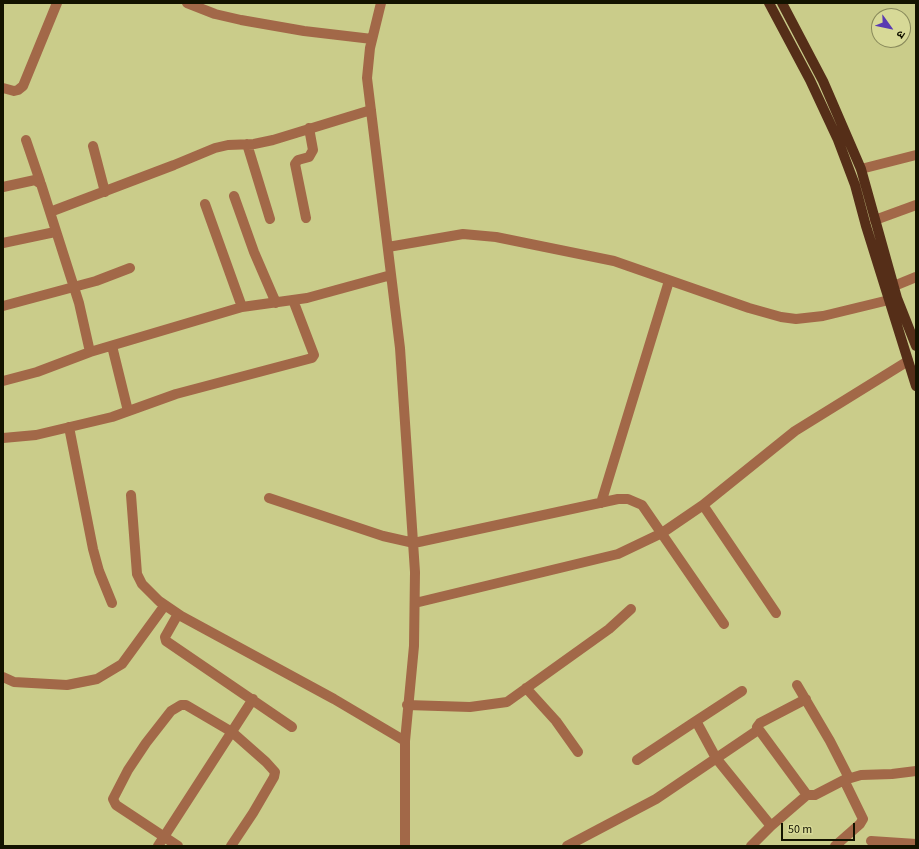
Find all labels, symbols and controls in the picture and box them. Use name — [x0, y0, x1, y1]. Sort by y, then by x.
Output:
north arrow — [871, 8, 911, 48]
text: उ — [893, 27, 909, 41]
scale bar — [783, 815, 857, 841]
text: 50 m — [788, 821, 812, 838]

